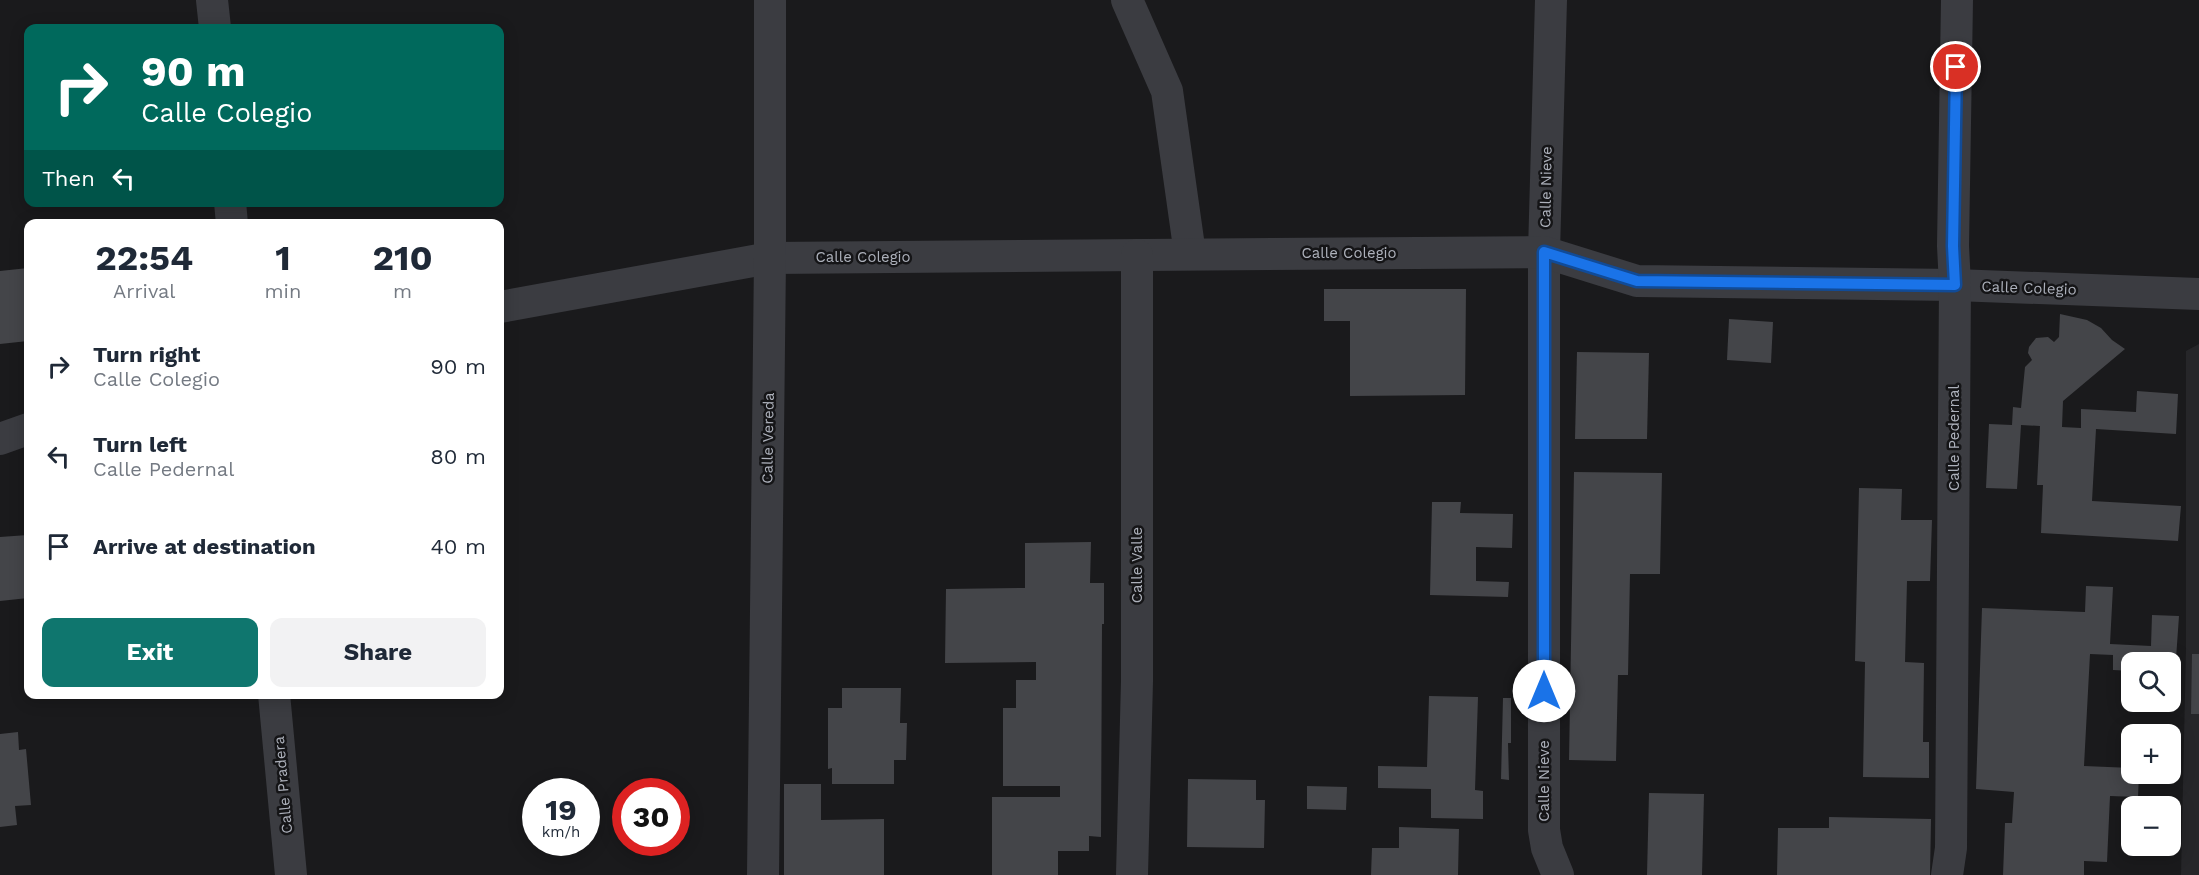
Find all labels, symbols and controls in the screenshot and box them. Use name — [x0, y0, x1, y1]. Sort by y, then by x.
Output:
pin — [1930, 41, 1981, 92]
text: 90 m — [141, 47, 245, 96]
icon: right — [42, 48, 120, 126]
icon: arrive — [1939, 50, 1972, 83]
text: Calle Colegio — [141, 97, 312, 129]
street label: Calle Nieve — [1536, 146, 1556, 228]
icon: left — [107, 162, 140, 195]
text: Then — [42, 166, 95, 191]
text: 22:54 — [95, 237, 193, 279]
text: 1 — [275, 237, 291, 279]
text: 210 — [373, 237, 433, 279]
street label: Calle Colegio — [1301, 244, 1397, 262]
street label: Calle Colegio — [815, 248, 911, 266]
street label: Calle Colegio — [1981, 277, 2077, 299]
text: Arrival — [113, 279, 175, 303]
text: min — [265, 279, 301, 303]
text: m — [393, 279, 412, 303]
text: Turn right — [93, 342, 200, 367]
icon: right — [42, 350, 75, 383]
text: 90 m — [430, 354, 486, 379]
text: Calle Colegio — [93, 367, 220, 391]
street label: Calle Pedernal — [1945, 385, 1963, 491]
street label: Calle Vereda — [758, 392, 778, 484]
text: Turn left — [93, 432, 187, 457]
icon: left — [42, 440, 75, 473]
text: 80 m — [430, 444, 486, 469]
text: Calle Pedernal — [93, 457, 234, 481]
street label: Calle Valle — [1128, 527, 1146, 603]
icon: arrive — [42, 530, 75, 563]
text: Arrive at destination — [93, 534, 316, 559]
text: 40 m — [430, 534, 486, 559]
button: Exit — [42, 618, 258, 687]
button: Share — [270, 618, 486, 687]
map controls — [2121, 652, 2181, 856]
button: search — [2121, 652, 2181, 712]
position arrow — [1512, 659, 1576, 723]
button: + — [2121, 724, 2181, 784]
street label: Calle Pradera — [270, 735, 296, 834]
street label: Calle Nieve — [1535, 740, 1553, 822]
speed limit sign: 30 — [612, 778, 690, 856]
text: 19 — [545, 792, 577, 827]
button: − — [2121, 796, 2181, 856]
text: km/h — [542, 823, 580, 841]

